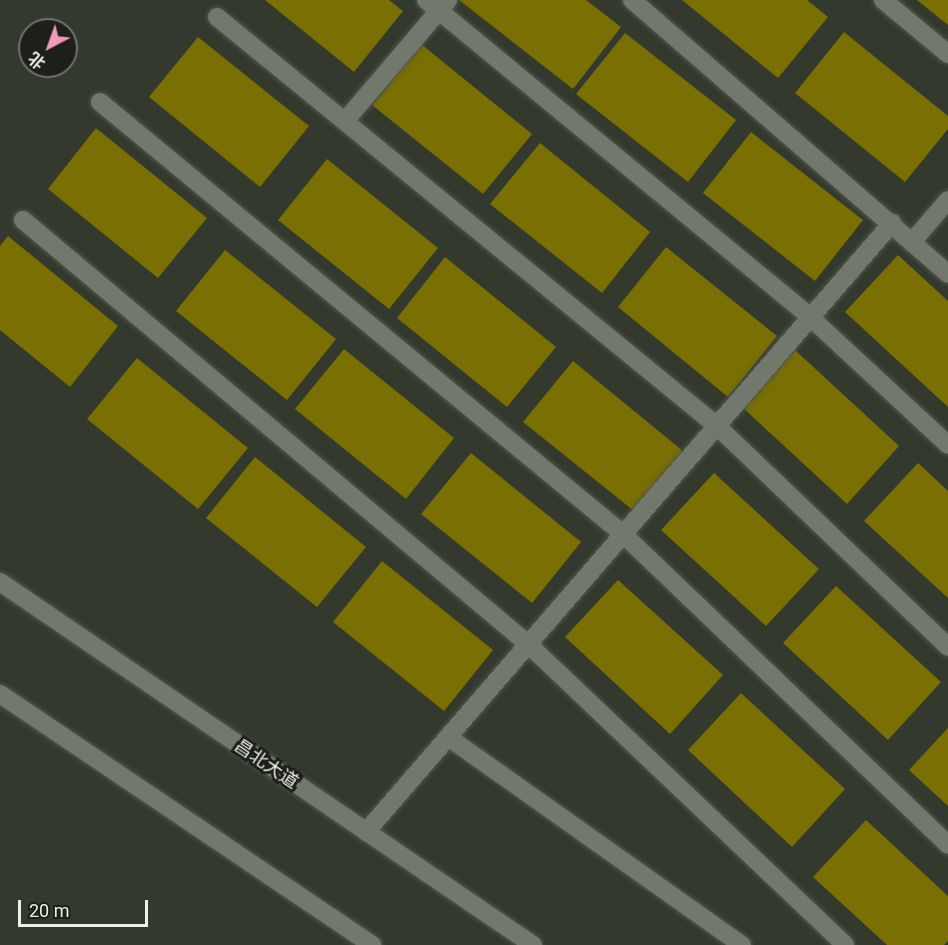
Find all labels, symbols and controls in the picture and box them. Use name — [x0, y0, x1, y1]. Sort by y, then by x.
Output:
north arrow — [18, 18, 78, 78]
text: 北 — [25, 48, 49, 73]
street label: 昌北大道 — [230, 735, 302, 793]
scale bar — [21, 888, 152, 926]
text: 20 m — [29, 900, 69, 921]

